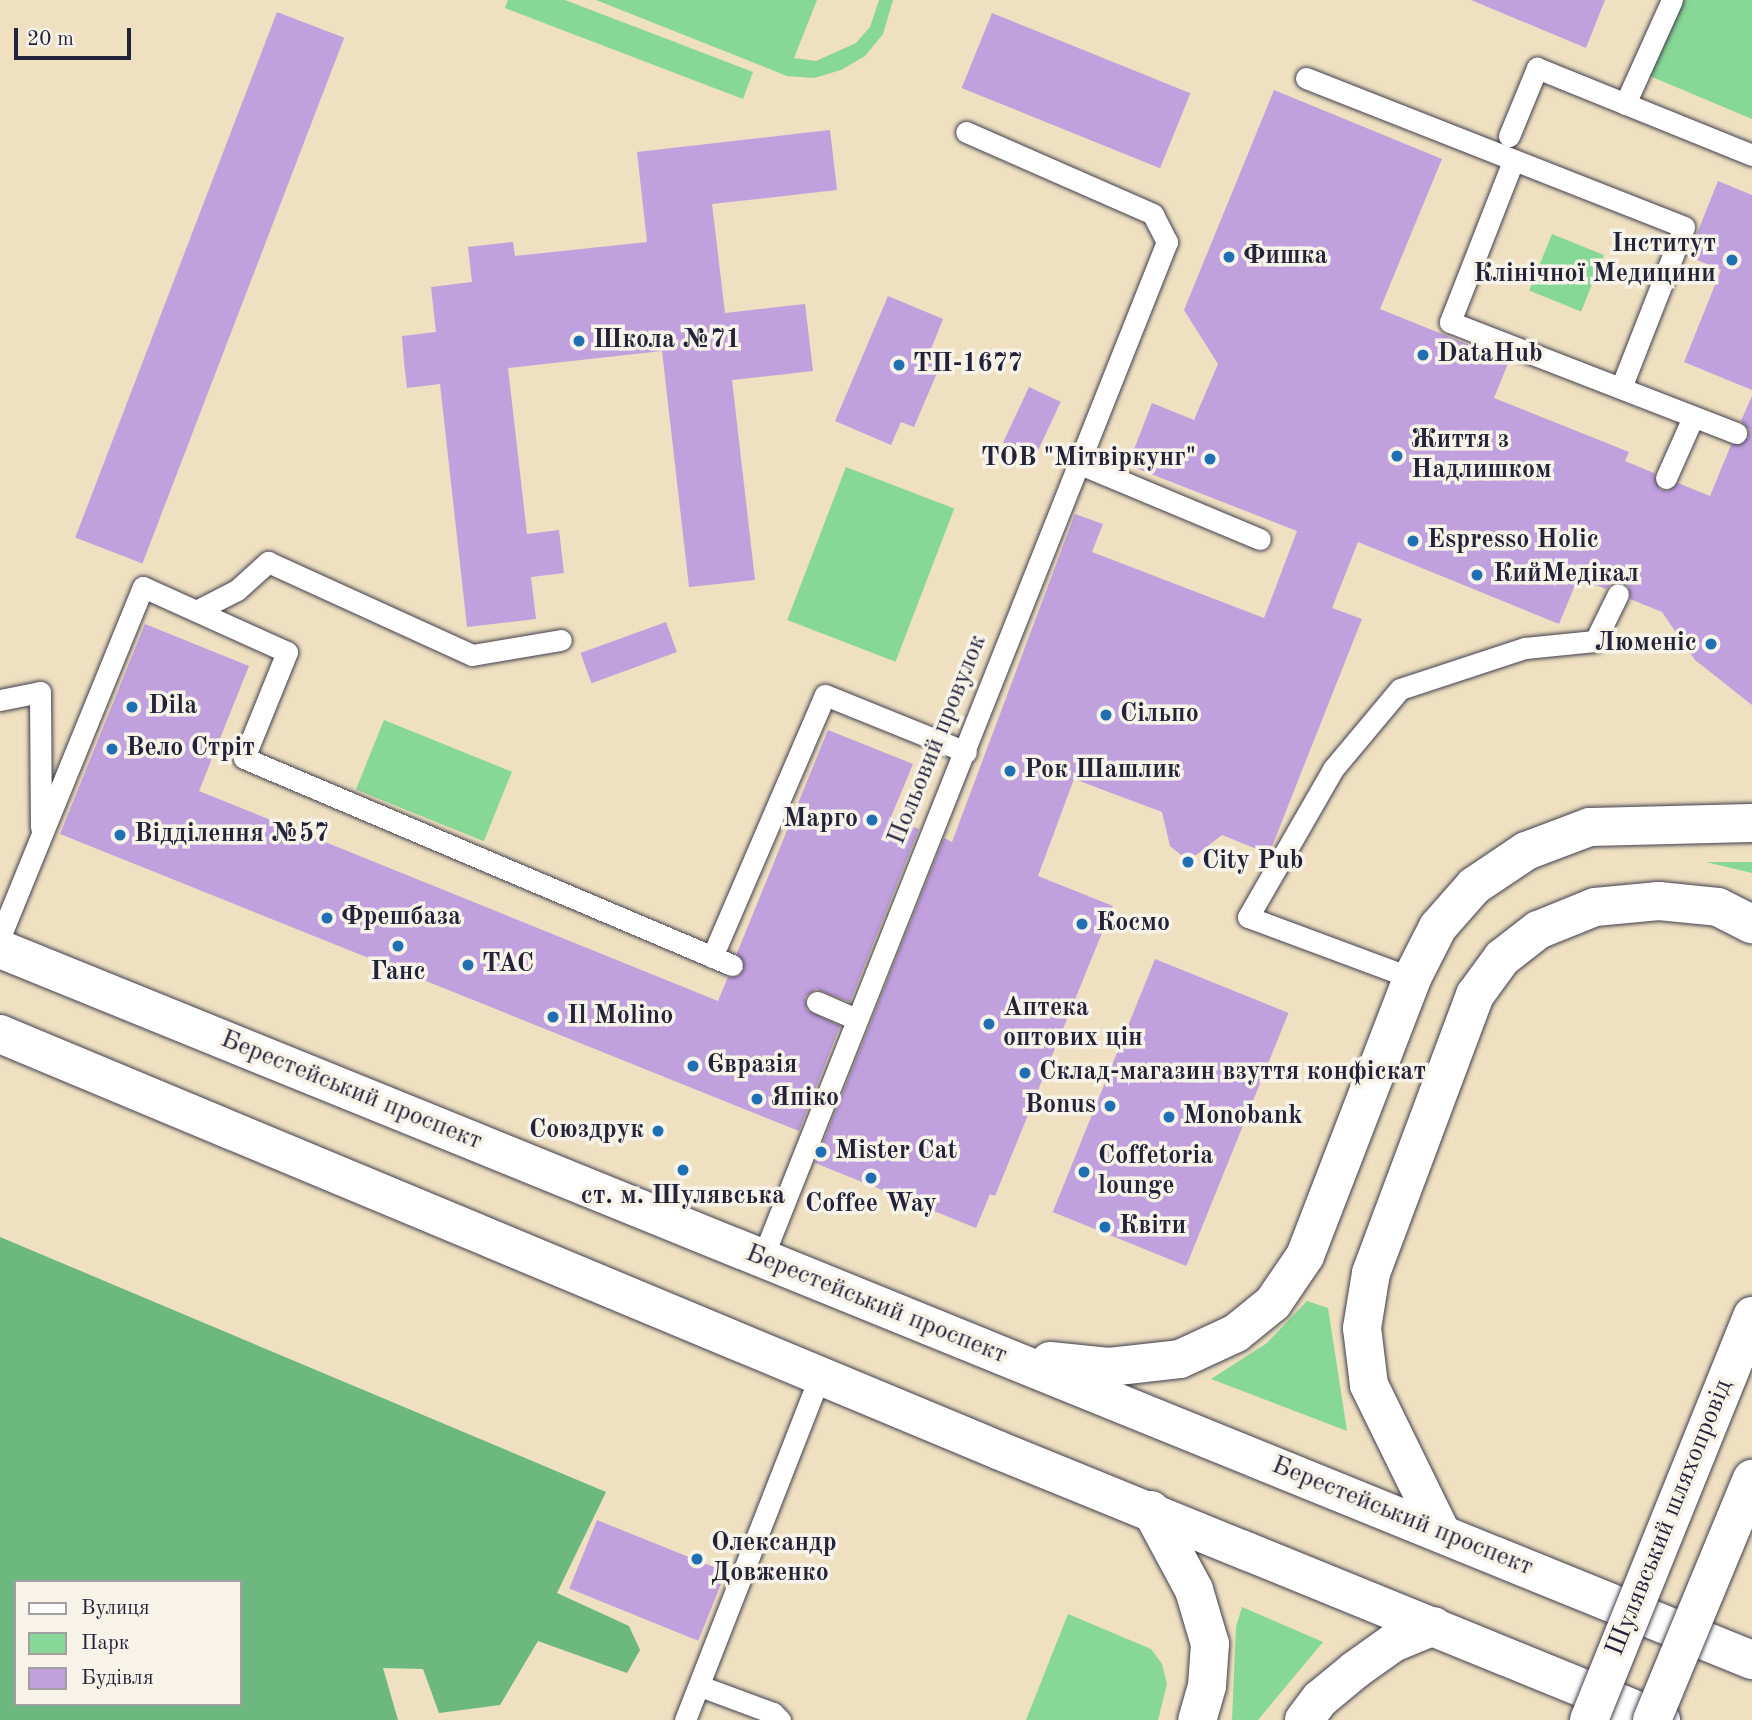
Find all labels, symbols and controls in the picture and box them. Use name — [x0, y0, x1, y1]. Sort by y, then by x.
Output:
scale bar — [18, 14, 135, 58]
text: 20 m — [27, 29, 74, 50]
place label: Інститут Клінічної Медицини — [1473, 229, 1716, 290]
place label: Фишка — [1243, 241, 1328, 273]
marker: Фишка — [1221, 249, 1237, 265]
marker: Інститут Клінічної Медицини — [1722, 250, 1742, 270]
place label: Школа №71 — [593, 325, 740, 357]
marker: Школа №71 — [571, 333, 587, 349]
place label: DataHub — [1437, 339, 1543, 371]
marker: DataHub — [1415, 347, 1431, 363]
place label: ТП-1677 — [913, 349, 1023, 381]
marker: ТП-1677 — [891, 357, 907, 373]
place label: Життя з Надлишком — [1411, 425, 1552, 486]
place label: ТОВ "Мітвіркунг" — [981, 443, 1196, 475]
marker: Життя з Надлишком — [1389, 448, 1405, 464]
marker: ТОВ "Мітвіркунг" — [1202, 451, 1218, 467]
place label: Espresso Holic — [1427, 525, 1599, 557]
marker: Espresso Holic — [1405, 533, 1421, 549]
place label: КийМедікал — [1493, 559, 1639, 591]
marker: КийМедікал — [1467, 565, 1487, 585]
place label: Люменіс — [1595, 628, 1697, 660]
street label: Польовий провулок — [882, 630, 994, 850]
marker: Люменіс — [1703, 636, 1719, 652]
place label: Dila — [148, 691, 197, 723]
marker: Dila — [122, 697, 142, 717]
place label: Сільпо — [1120, 699, 1199, 731]
marker: Сільпо — [1098, 707, 1114, 723]
place label: Вело Стріт — [126, 733, 255, 765]
marker: Вело Стріт — [104, 741, 120, 757]
place label: Рок Шашлик — [1024, 755, 1181, 787]
marker: Рок Шашлик — [1002, 763, 1018, 779]
place label: Марго — [783, 804, 858, 836]
marker: Марго — [864, 812, 880, 828]
place label: Відділення №57 — [134, 819, 329, 851]
marker: Відділення №57 — [112, 827, 128, 843]
place label: City Pub — [1202, 846, 1304, 878]
marker: City Pub — [1180, 854, 1196, 870]
place label: Фрешбаза — [341, 902, 461, 934]
place label: Космо — [1096, 908, 1170, 940]
marker: Фрешбаза — [319, 910, 335, 926]
marker: Космо — [1074, 916, 1090, 932]
marker: Ганс — [390, 938, 406, 954]
place label: ТАС — [482, 949, 534, 981]
place label: Ганс — [370, 957, 426, 989]
marker: ТАС — [460, 957, 476, 973]
place label: Аптека оптових цін — [1003, 993, 1143, 1054]
place label: Il Molino — [567, 1001, 673, 1033]
marker: Il Molino — [545, 1009, 561, 1025]
marker: Аптека оптових цін — [981, 1016, 997, 1032]
street label: Берестейський проспект — [216, 1024, 486, 1158]
place label: Євразія — [707, 1050, 797, 1082]
place label: Склад-магазин взуття конфіскат — [1039, 1057, 1426, 1089]
marker: Євразія — [685, 1058, 701, 1074]
marker: Склад-магазин взуття конфіскат — [1017, 1065, 1033, 1081]
place label: Япіко — [771, 1083, 839, 1115]
place label: Bonus — [1025, 1090, 1096, 1122]
marker: Япіко — [749, 1091, 765, 1107]
marker: Bonus — [1102, 1098, 1118, 1114]
place label: Monobank — [1183, 1101, 1303, 1133]
marker: Monobank — [1161, 1109, 1177, 1125]
place label: Союздрук — [529, 1115, 644, 1147]
marker: Союздрук — [650, 1123, 666, 1139]
place label: Mister Cat — [835, 1136, 957, 1168]
place label: Coffetoria lounge — [1098, 1141, 1213, 1202]
marker: Mister Cat — [813, 1144, 829, 1160]
marker: ст. м. Шулявська — [675, 1162, 691, 1178]
marker: Coffetoria lounge — [1076, 1164, 1092, 1180]
marker: Coffee Way — [863, 1170, 879, 1186]
place label: ст. м. Шулявська — [581, 1181, 785, 1213]
place label: Coffee Way — [805, 1189, 937, 1221]
place label: Квіти — [1119, 1211, 1186, 1243]
marker: Квіти — [1097, 1219, 1113, 1235]
street label: Берестейський проспект — [741, 1238, 1011, 1372]
street label: Шулявський шляхопровід — [1600, 1375, 1740, 1661]
street label: Берестейський проспект — [1267, 1450, 1537, 1584]
place label: Олександр Довженко — [711, 1528, 837, 1590]
marker: Олександр Довженко — [689, 1551, 705, 1567]
legend — [14, 1580, 242, 1706]
text: Вулиця — [81, 1598, 150, 1619]
text: Парк — [81, 1633, 129, 1654]
text: Будівля — [81, 1668, 154, 1689]

